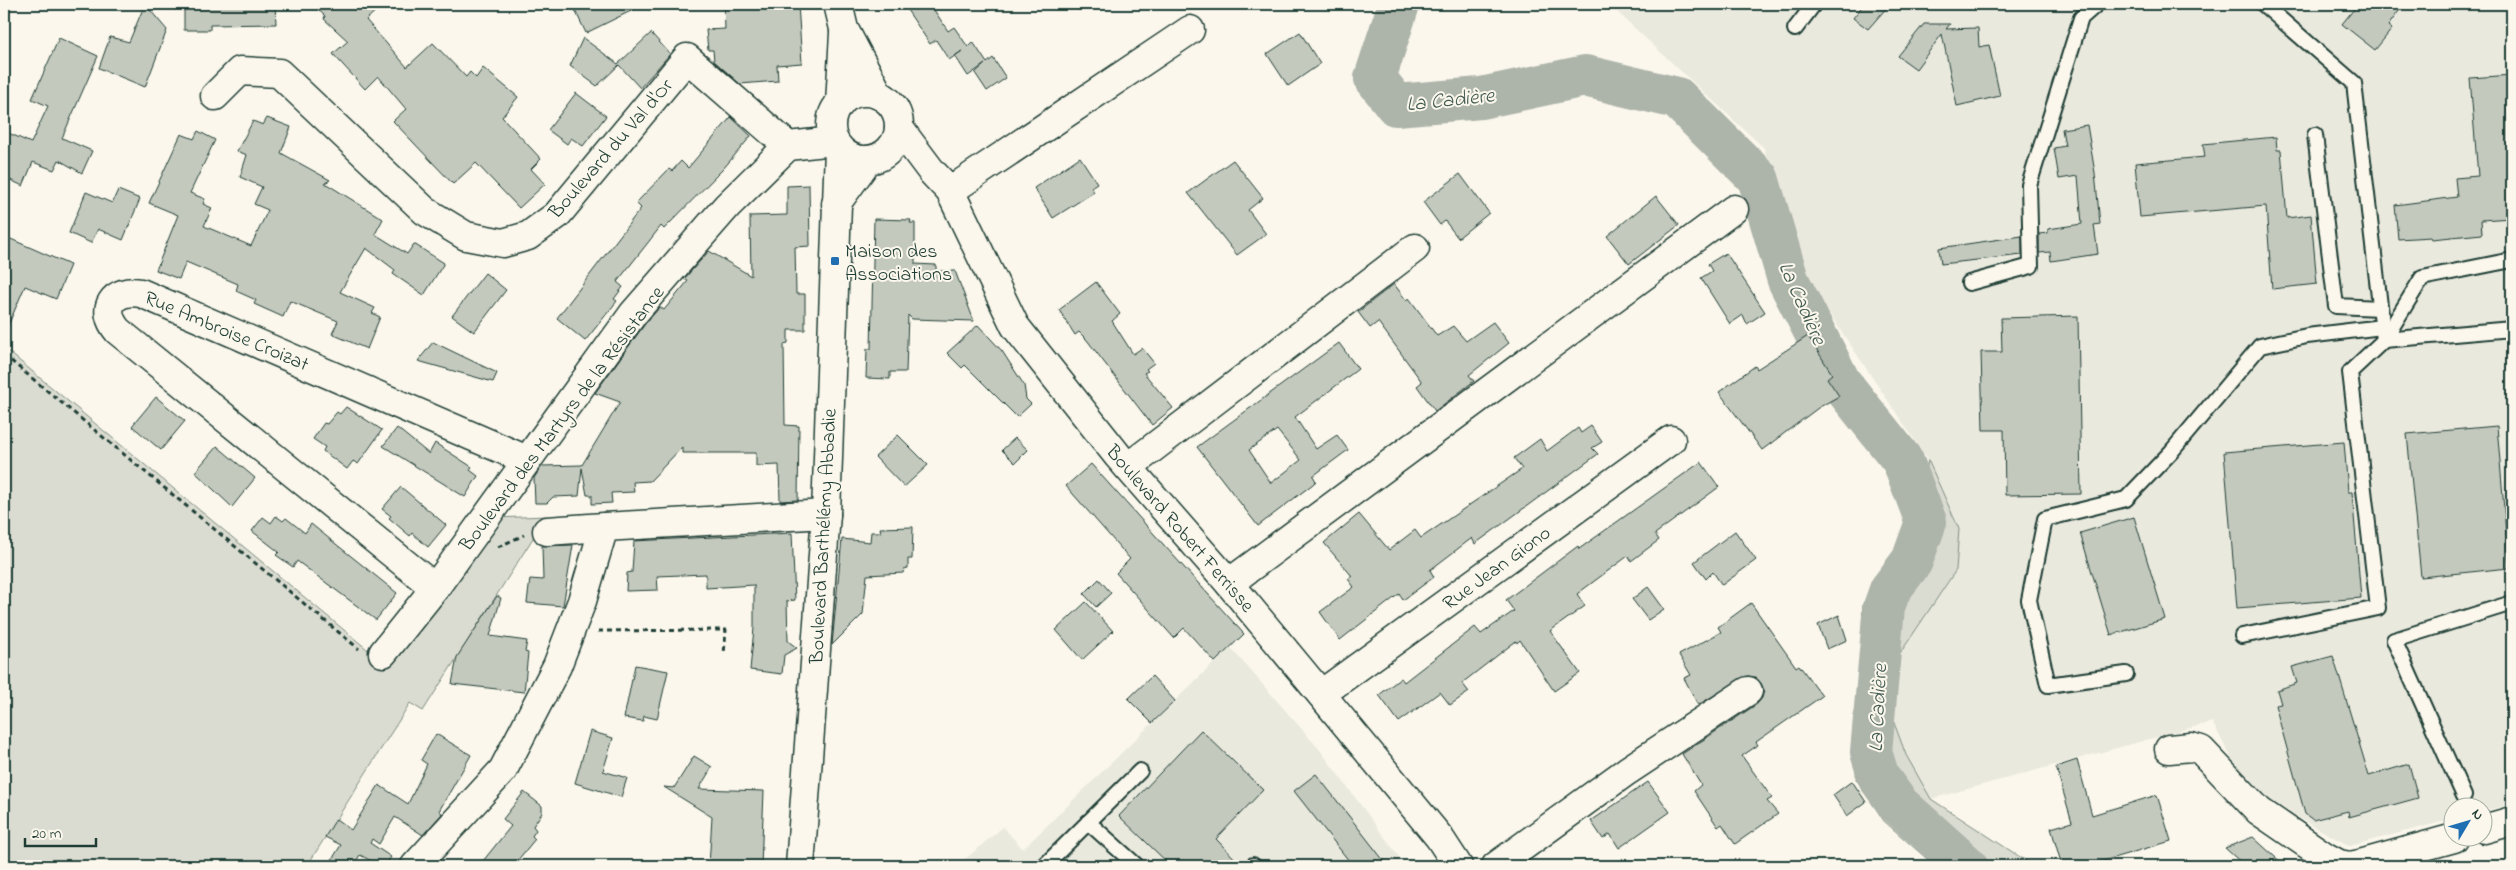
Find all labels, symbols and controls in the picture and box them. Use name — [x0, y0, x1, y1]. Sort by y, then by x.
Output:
street label: Boulevard du Val d'Or — [542, 73, 682, 227]
water label: La Cadière — [1405, 81, 1497, 121]
place label: Maison des Associations — [845, 238, 952, 290]
marker: Maison des Associations — [829, 255, 841, 267]
water label: La Cadière — [1770, 257, 1833, 352]
street label: Boulevard des Martyrs de la Résistance — [453, 281, 673, 559]
street label: Rue Ambroise Croizat — [139, 285, 313, 380]
street label: Boulevard Barthélémy Abbadie — [803, 408, 846, 665]
street label: Boulevard Robert Ferrisse — [1097, 439, 1260, 620]
street label: Rue Jean Giono — [1437, 520, 1558, 618]
water label: La Cadière — [1862, 662, 1896, 753]
north arrow — [2444, 798, 2494, 848]
text: N — [2466, 805, 2488, 825]
scale bar — [25, 815, 96, 847]
text: 20 m — [32, 823, 62, 845]

